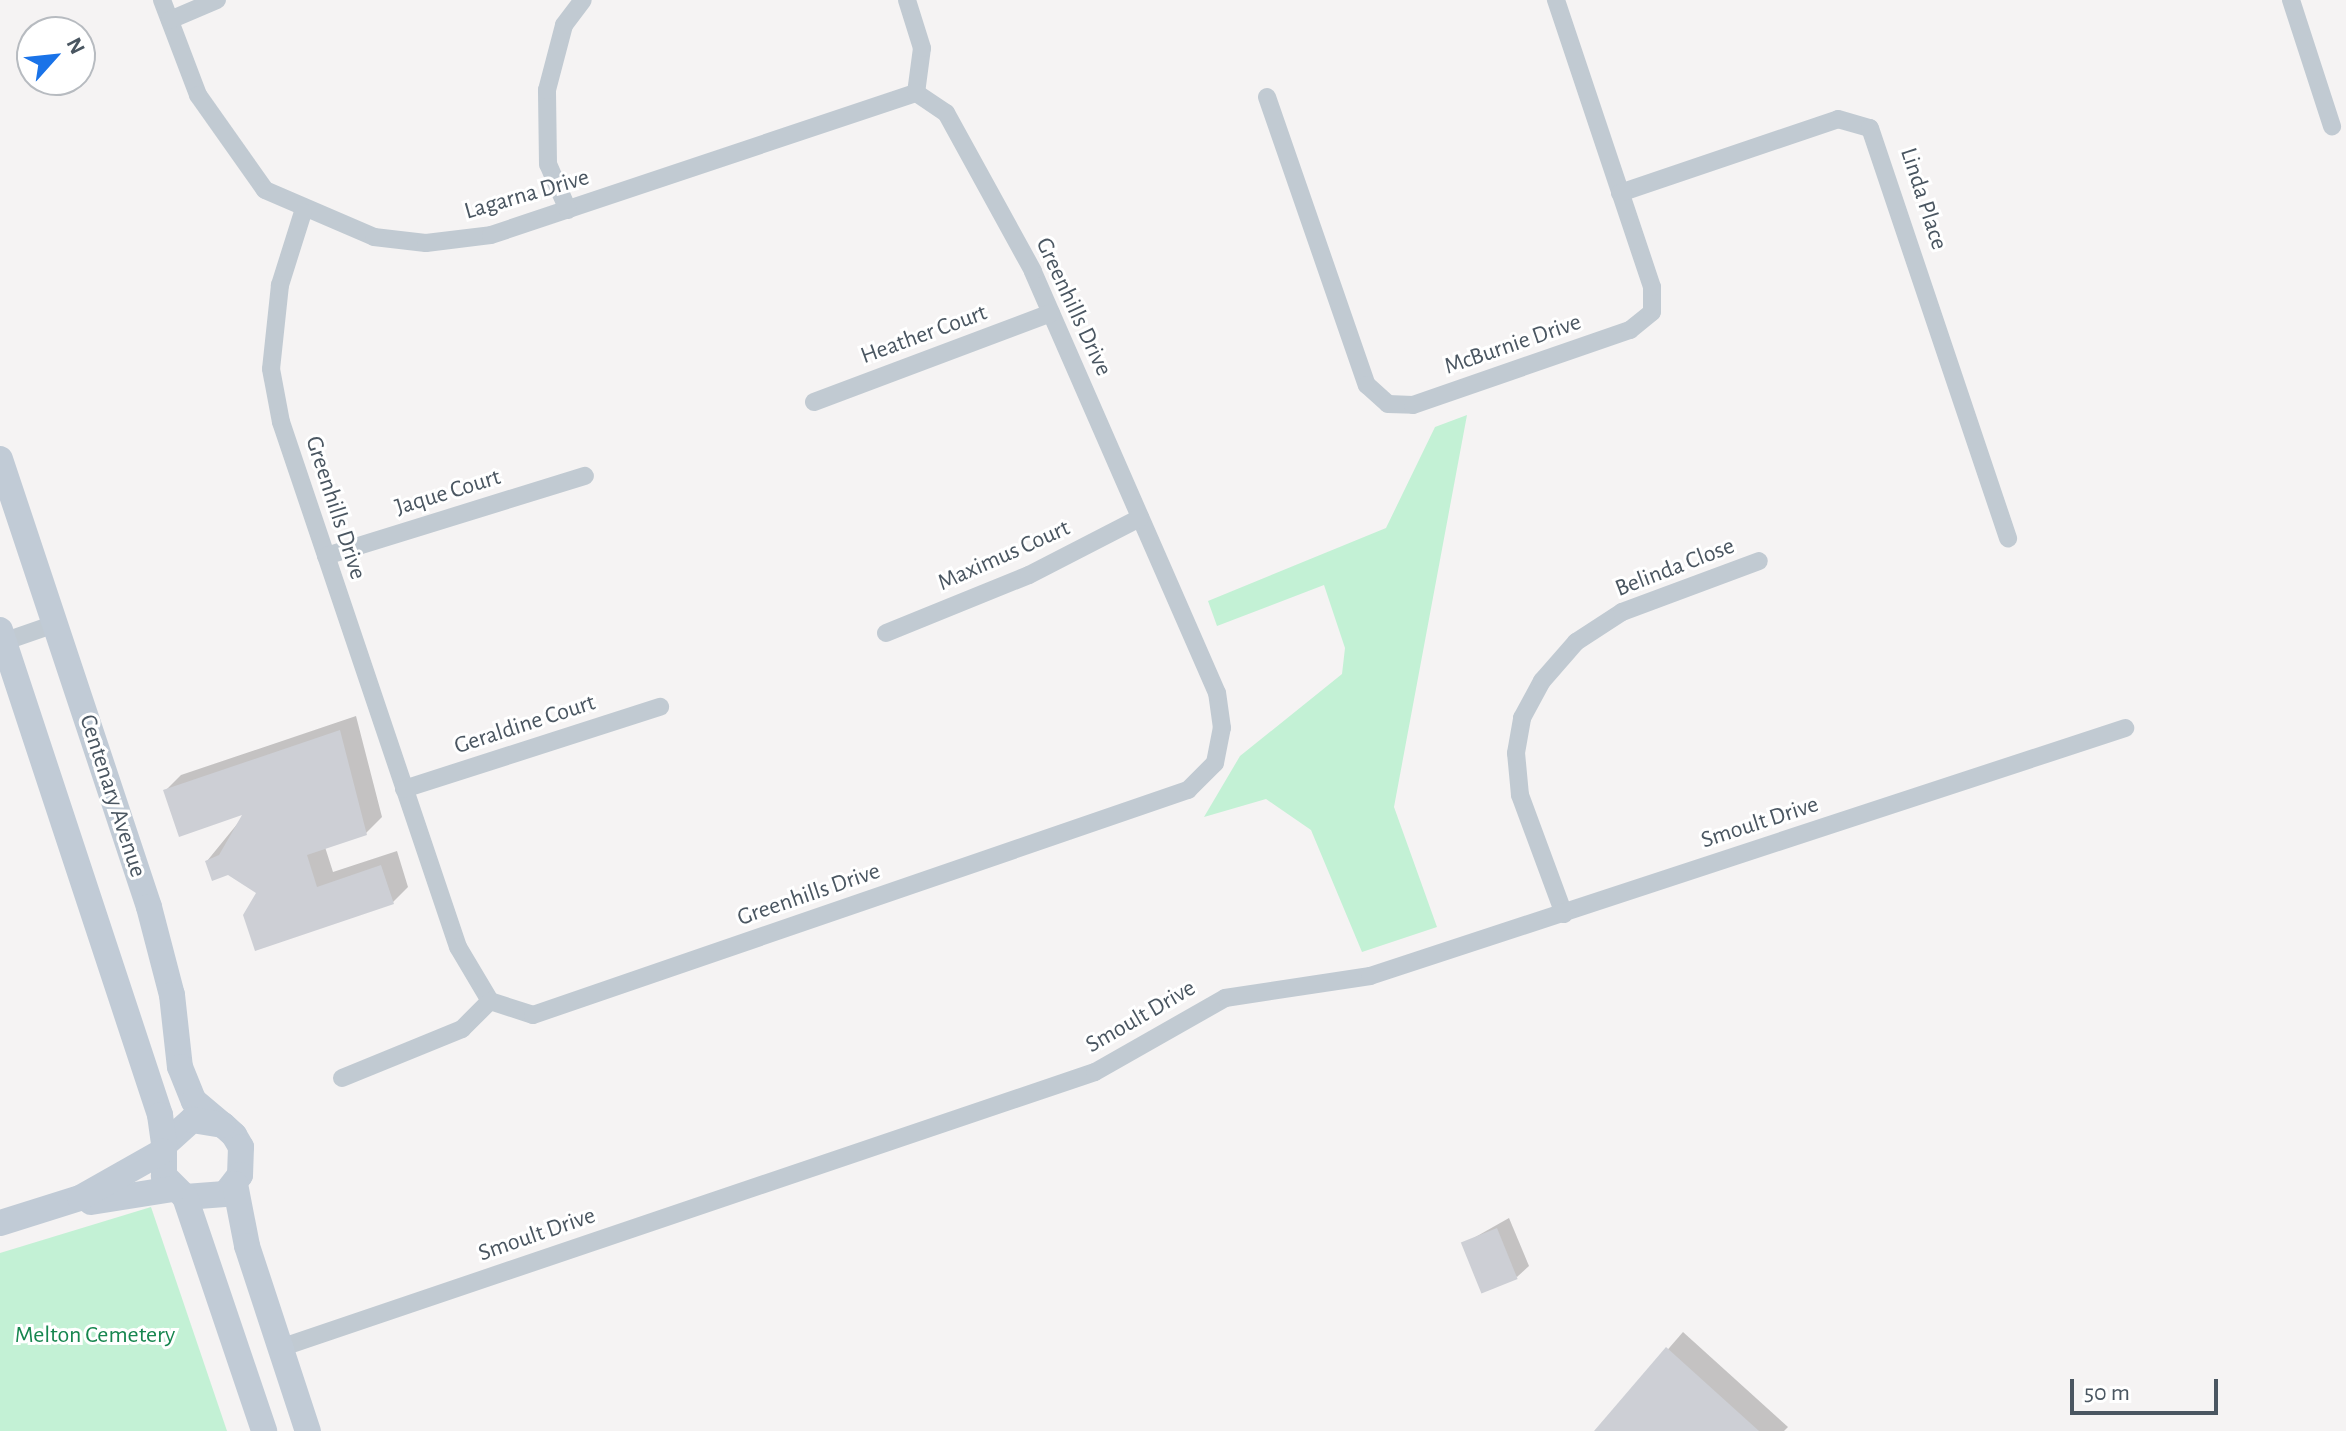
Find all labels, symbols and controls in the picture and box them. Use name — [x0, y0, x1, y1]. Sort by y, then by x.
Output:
north arrow — [16, 16, 96, 96]
text: N — [62, 34, 89, 58]
street label: Linda Place — [1893, 144, 1953, 254]
street label: Lagarna Drive — [461, 163, 593, 227]
street label: Greenhills Drive — [1028, 233, 1118, 381]
street label: Heather Court — [857, 299, 991, 371]
street label: McBurnie Drive — [1441, 308, 1585, 382]
street label: Greenhills Drive — [298, 433, 372, 583]
street label: Jaque Court — [392, 463, 504, 523]
street label: Maximus Court — [934, 514, 1074, 598]
street label: Belinda Close — [1611, 532, 1739, 604]
street label: Geraldine Court — [451, 689, 599, 761]
street label: Centenary Avenue — [72, 711, 152, 881]
street label: Smoult Drive — [1698, 790, 1822, 856]
street label: Greenhills Drive — [734, 857, 884, 933]
street label: Smoult Drive — [1081, 974, 1201, 1060]
street label: Smoult Drive — [475, 1202, 599, 1268]
park label: Melton Cemetery — [15, 1322, 175, 1350]
scale bar — [2074, 1363, 2222, 1413]
text: 50 m — [2084, 1381, 2130, 1405]

